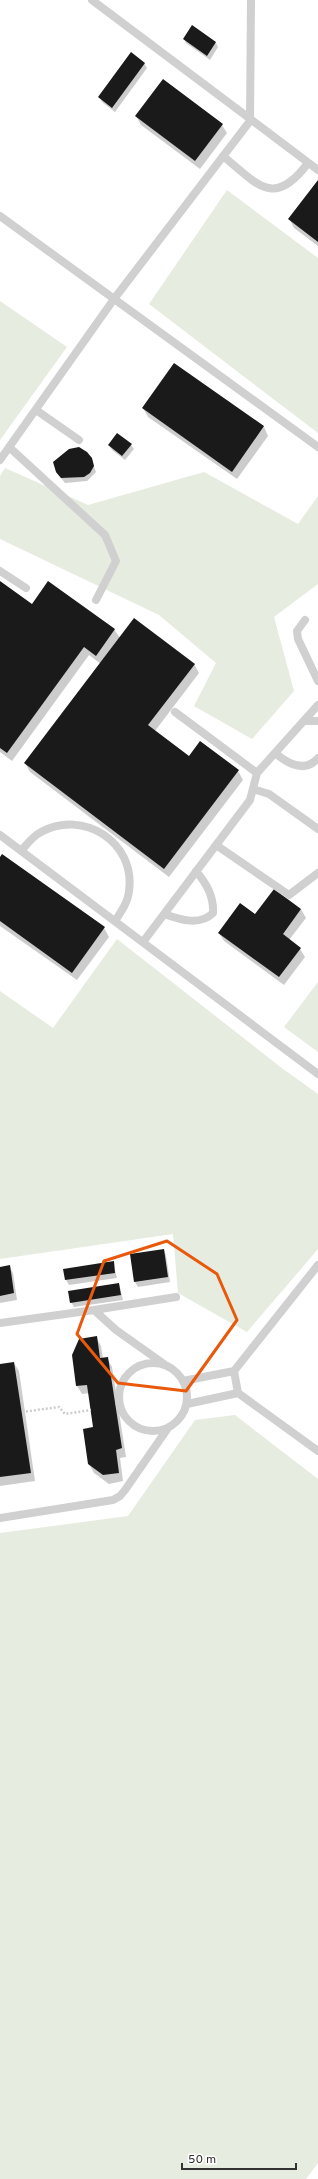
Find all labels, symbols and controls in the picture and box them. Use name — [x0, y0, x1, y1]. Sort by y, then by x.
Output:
scale bar — [182, 2145, 296, 2171]
text: 50 m — [188, 2152, 216, 2168]

